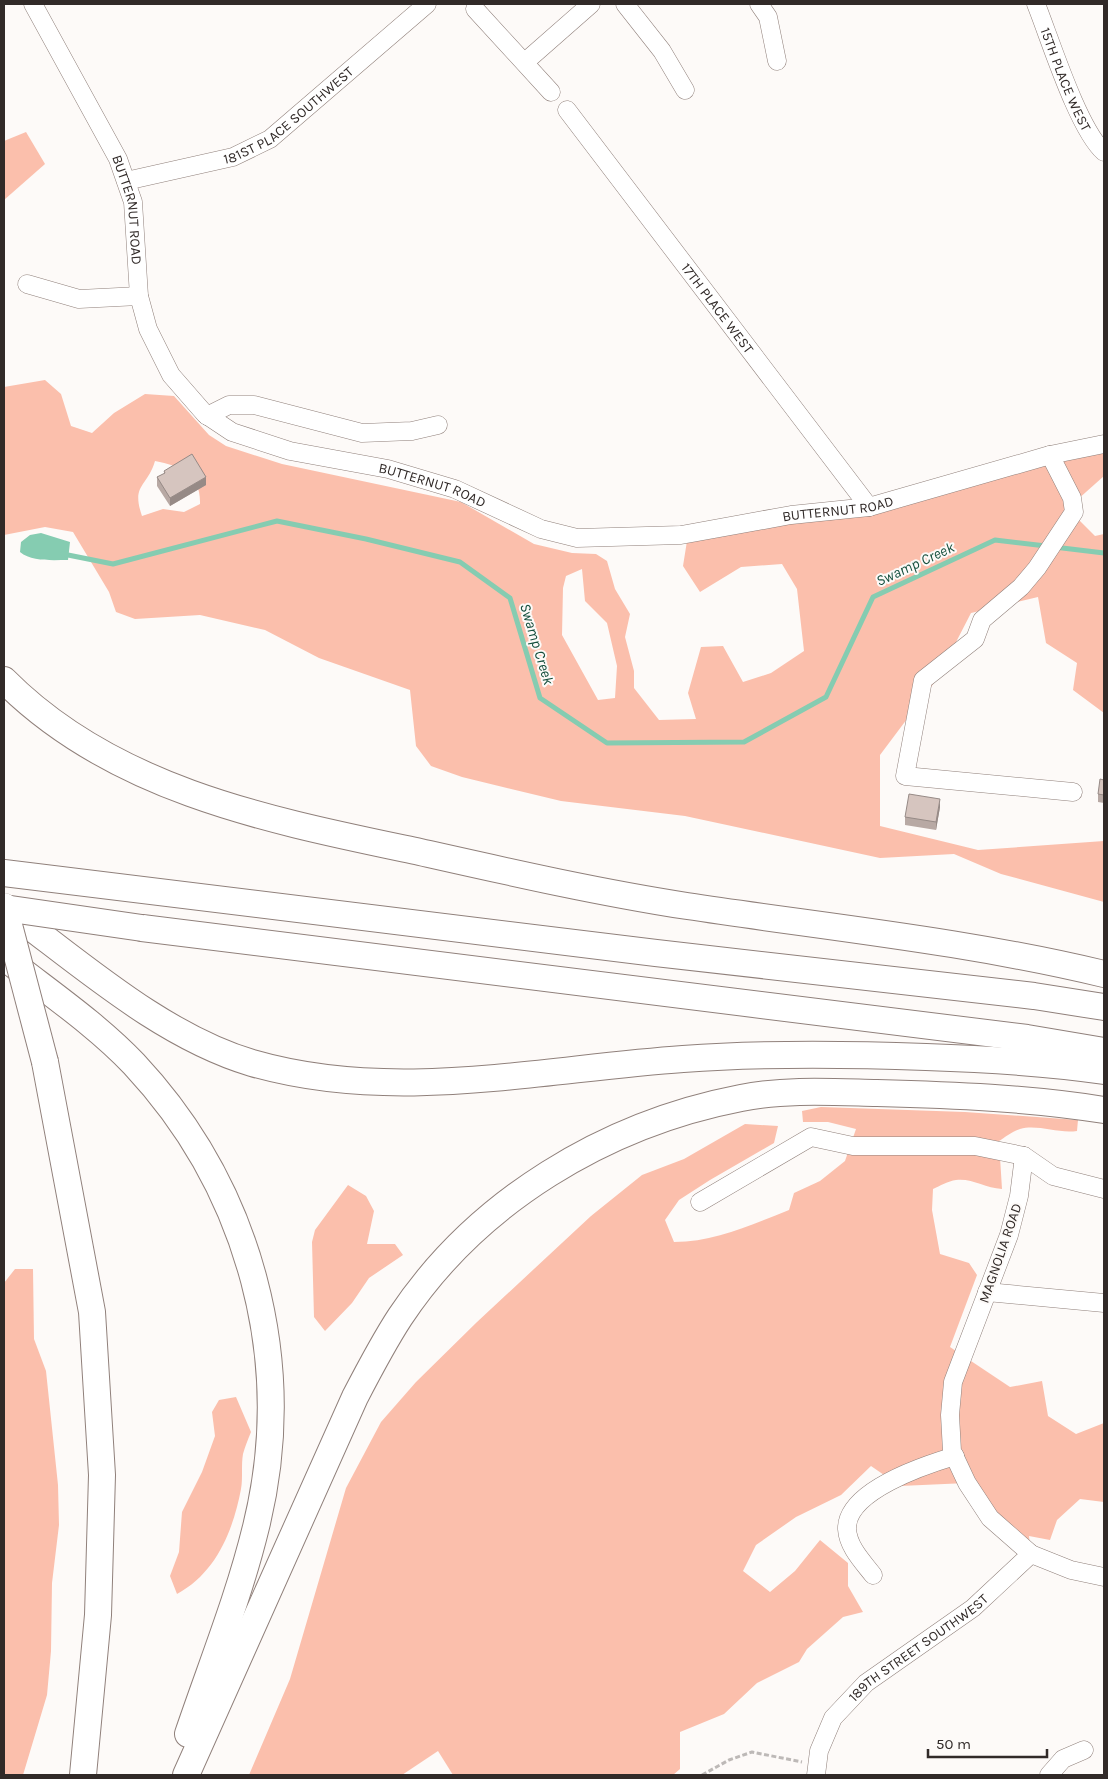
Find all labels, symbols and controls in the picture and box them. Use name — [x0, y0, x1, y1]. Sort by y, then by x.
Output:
street label: 15TH PLACE WEST — [1037, 25, 1095, 134]
street label: 181ST PLACE SOUTHWEST — [222, 63, 357, 168]
street label: BUTTERNUT ROAD — [108, 153, 145, 265]
street label: 17TH PLACE WEST — [678, 260, 757, 357]
street label: BUTTERNUT ROAD — [377, 459, 489, 511]
street label: BUTTERNUT ROAD — [781, 492, 896, 525]
water label: Swamp Creek — [873, 538, 957, 590]
water label: Swamp Creek — [516, 601, 558, 687]
street label: MAGNOLIA ROAD — [975, 1201, 1025, 1305]
street label: 189TH STREET SOUTHWEST — [845, 1590, 992, 1705]
scale bar — [928, 1726, 1047, 1758]
text: 50 m — [936, 1735, 971, 1753]

